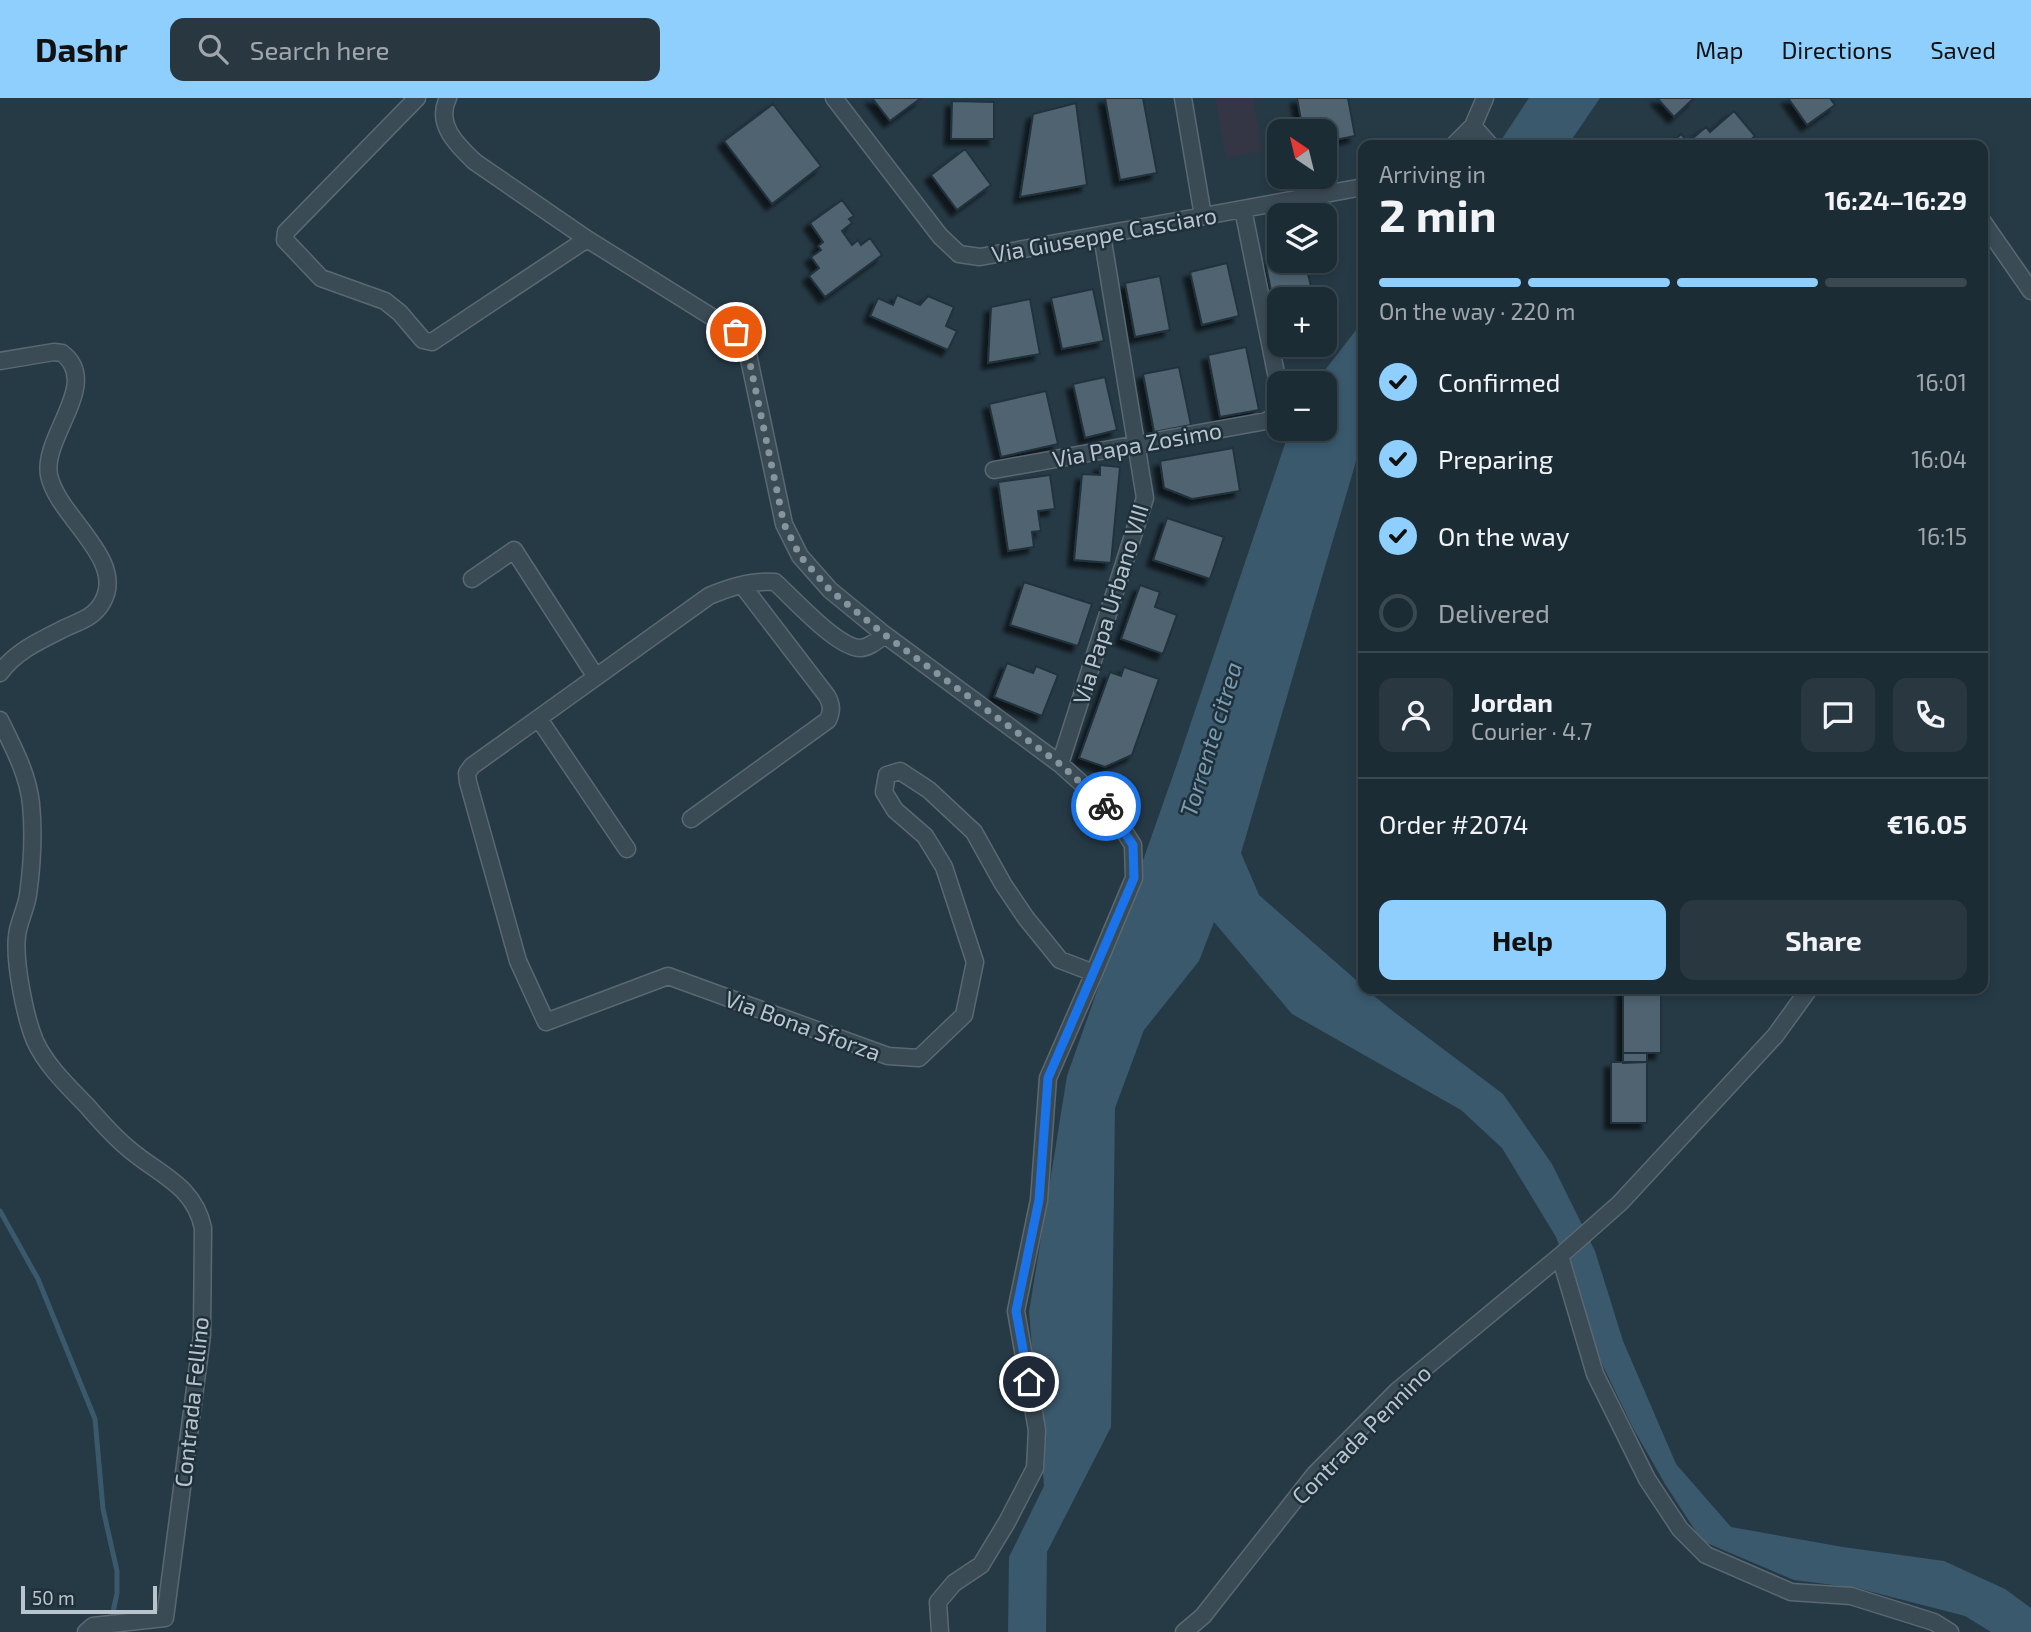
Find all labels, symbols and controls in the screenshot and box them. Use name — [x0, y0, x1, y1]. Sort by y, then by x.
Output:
search box — [170, 18, 660, 81]
text: Dashr — [35, 29, 128, 69]
icon: search — [194, 30, 232, 68]
text: Search here — [250, 34, 389, 65]
text: Map — [1695, 35, 1743, 64]
text: Directions — [1781, 35, 1892, 64]
text: Saved — [1930, 35, 1996, 64]
north arrow — [1267, 119, 1337, 189]
map controls — [1267, 119, 1337, 441]
text: Arriving in — [1379, 160, 1486, 188]
text: 16:24–16:29 — [1825, 184, 1967, 215]
text: 2 min — [1379, 186, 1497, 241]
street label: Via Giuseppe Casciaro — [989, 200, 1219, 268]
button: layers — [1267, 203, 1337, 273]
button: + — [1267, 287, 1337, 357]
text: On the way · 220 m — [1379, 297, 1575, 325]
pin — [706, 302, 766, 362]
icon: bag — [717, 313, 755, 351]
icon: check — [1379, 363, 1417, 401]
text: Confirmed — [1438, 366, 1561, 397]
text: 16:01 — [1916, 368, 1967, 396]
button: − — [1267, 371, 1337, 441]
street label: Via Papa Zosimo — [1050, 415, 1224, 473]
icon: check — [1379, 440, 1417, 478]
text: Preparing — [1438, 443, 1553, 474]
text: 16:04 — [1911, 445, 1967, 473]
street label: Via Papa Urbano VIII — [1066, 500, 1154, 708]
icon: check — [1379, 517, 1417, 555]
text: On the way — [1438, 520, 1569, 551]
text: 16:15 — [1918, 522, 1967, 550]
text: Delivered — [1438, 597, 1550, 628]
water label: Torrente citrea — [1173, 658, 1247, 820]
button: person — [1379, 678, 1453, 752]
button: chat — [1801, 678, 1875, 752]
button: phone — [1893, 678, 1967, 752]
text: Jordan — [1471, 686, 1553, 717]
text: Courier · 4.7 — [1471, 717, 1592, 745]
courier — [1071, 771, 1141, 841]
icon: bike — [1087, 787, 1125, 825]
text: Order #2074 — [1379, 808, 1528, 839]
text: €16.05 — [1887, 808, 1967, 839]
button: Help — [1379, 900, 1666, 980]
button: Share — [1680, 900, 1967, 980]
street label: Via Bona Sforza — [721, 984, 885, 1066]
street label: Contrada Fellino — [168, 1315, 214, 1489]
pin — [999, 1352, 1059, 1412]
street label: Contrada Pennino — [1285, 1358, 1437, 1510]
icon: home — [1010, 1363, 1048, 1401]
scale bar — [21, 1583, 158, 1615]
text: 50 m — [32, 1586, 75, 1609]

